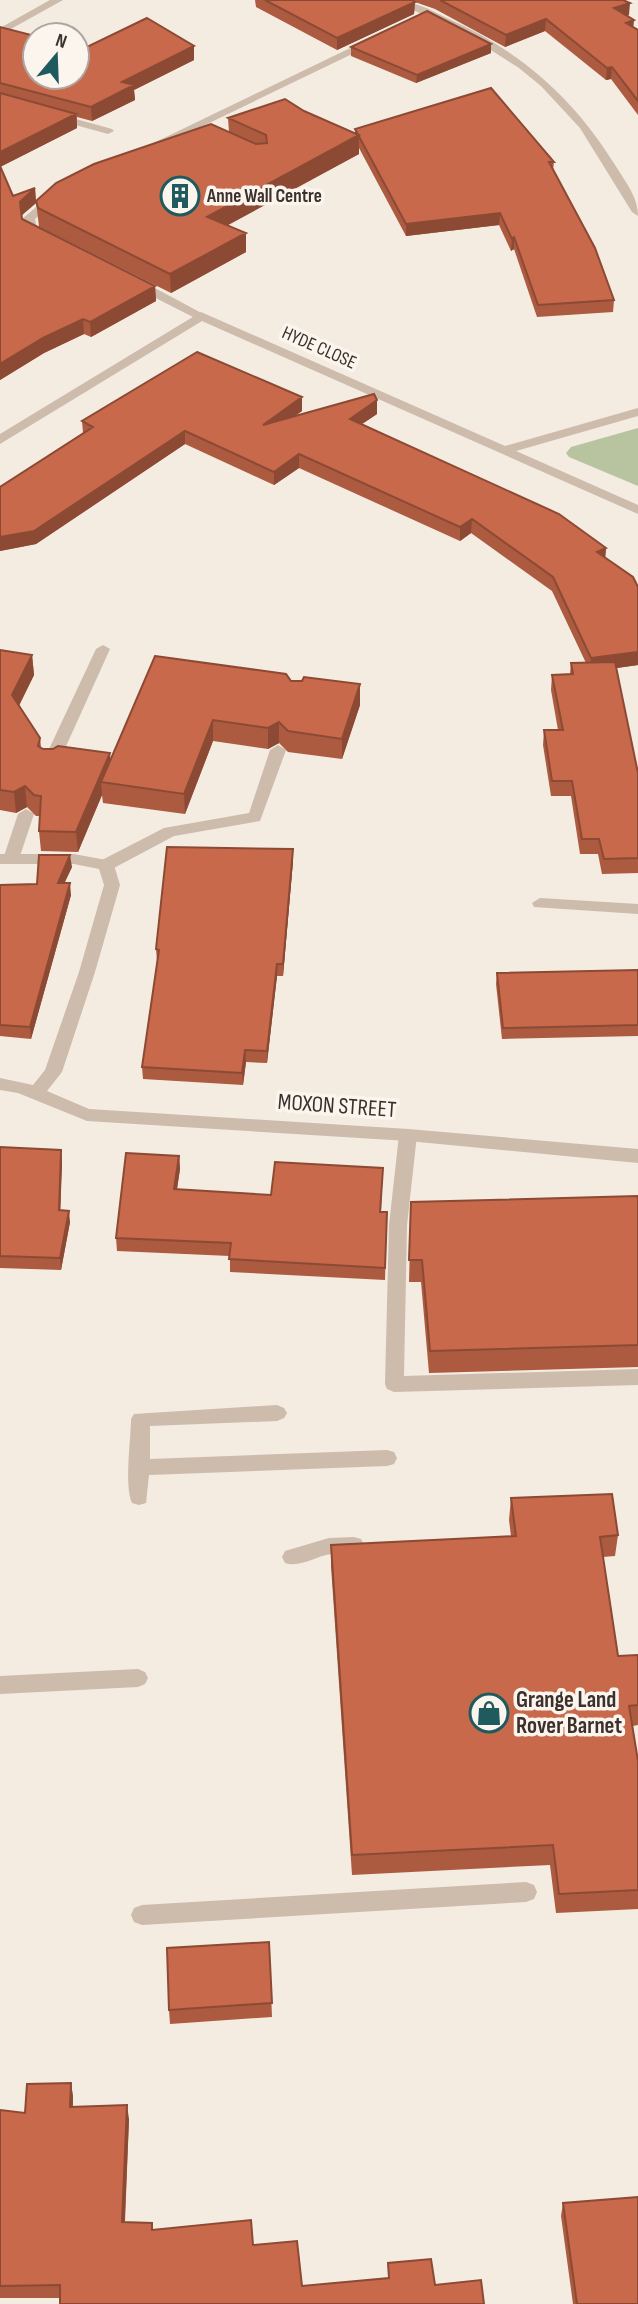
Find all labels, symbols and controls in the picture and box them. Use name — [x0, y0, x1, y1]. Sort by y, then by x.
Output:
north arrow — [21, 21, 91, 91]
text: N — [53, 29, 70, 54]
building icon: Anne Wall Centre — [159, 175, 201, 217]
place label: Anne Wall Centre — [206, 185, 322, 208]
street label: HYDE CLOSE — [278, 321, 360, 375]
street label: MOXON STREET — [277, 1088, 397, 1124]
place label: Grange Land Rover Barnet — [516, 1686, 622, 1740]
shop icon: Grange Land Rover Barnet — [468, 1692, 510, 1734]

